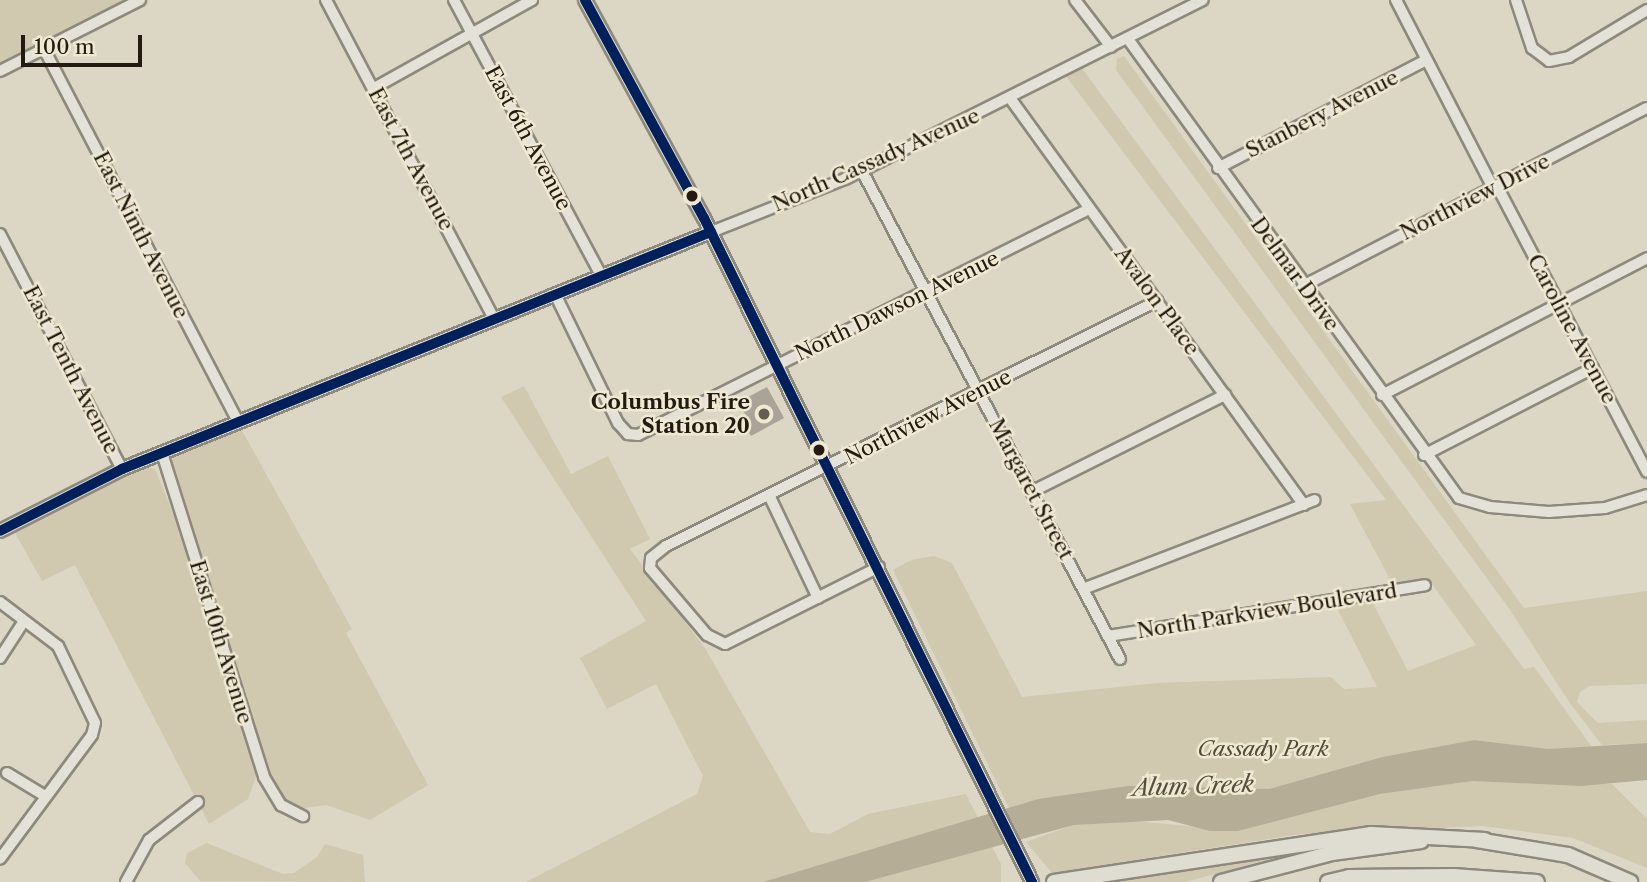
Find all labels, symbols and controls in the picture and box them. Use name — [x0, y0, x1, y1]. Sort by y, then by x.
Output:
scale bar — [24, 21, 145, 65]
text: 100 m — [34, 34, 95, 59]
street label: East 6th Avenue — [479, 61, 577, 215]
street label: Stanbery Avenue — [1241, 64, 1403, 164]
street label: East 7th Avenue — [363, 83, 459, 235]
street label: North Cassady Avenue — [768, 103, 984, 217]
street label: East Ninth Avenue — [88, 147, 194, 323]
street label: Northview Drive — [1396, 148, 1554, 246]
unlabelled marker — [685, 189, 699, 203]
street label: Delmar Drive — [1245, 212, 1345, 336]
street label: Avalon Place — [1109, 242, 1205, 360]
street label: North Dawson Avenue — [791, 245, 1003, 367]
street label: Caroline Avenue — [1522, 250, 1622, 408]
street label: East Tenth Avenue — [17, 281, 125, 459]
street label: Northview Avenue — [840, 364, 1016, 470]
place label: Columbus Fire Station 20 — [591, 389, 750, 439]
marker: Columbus Fire Station 20 — [756, 406, 772, 422]
street label: Margaret Street — [983, 414, 1079, 564]
unlabelled marker — [812, 443, 826, 457]
street label: East 10th Avenue — [184, 557, 258, 727]
street label: North Parkview Boulevard — [1135, 578, 1399, 644]
park label: Cassady Park — [1197, 736, 1329, 762]
water label: Alum Creek — [1132, 770, 1254, 802]

